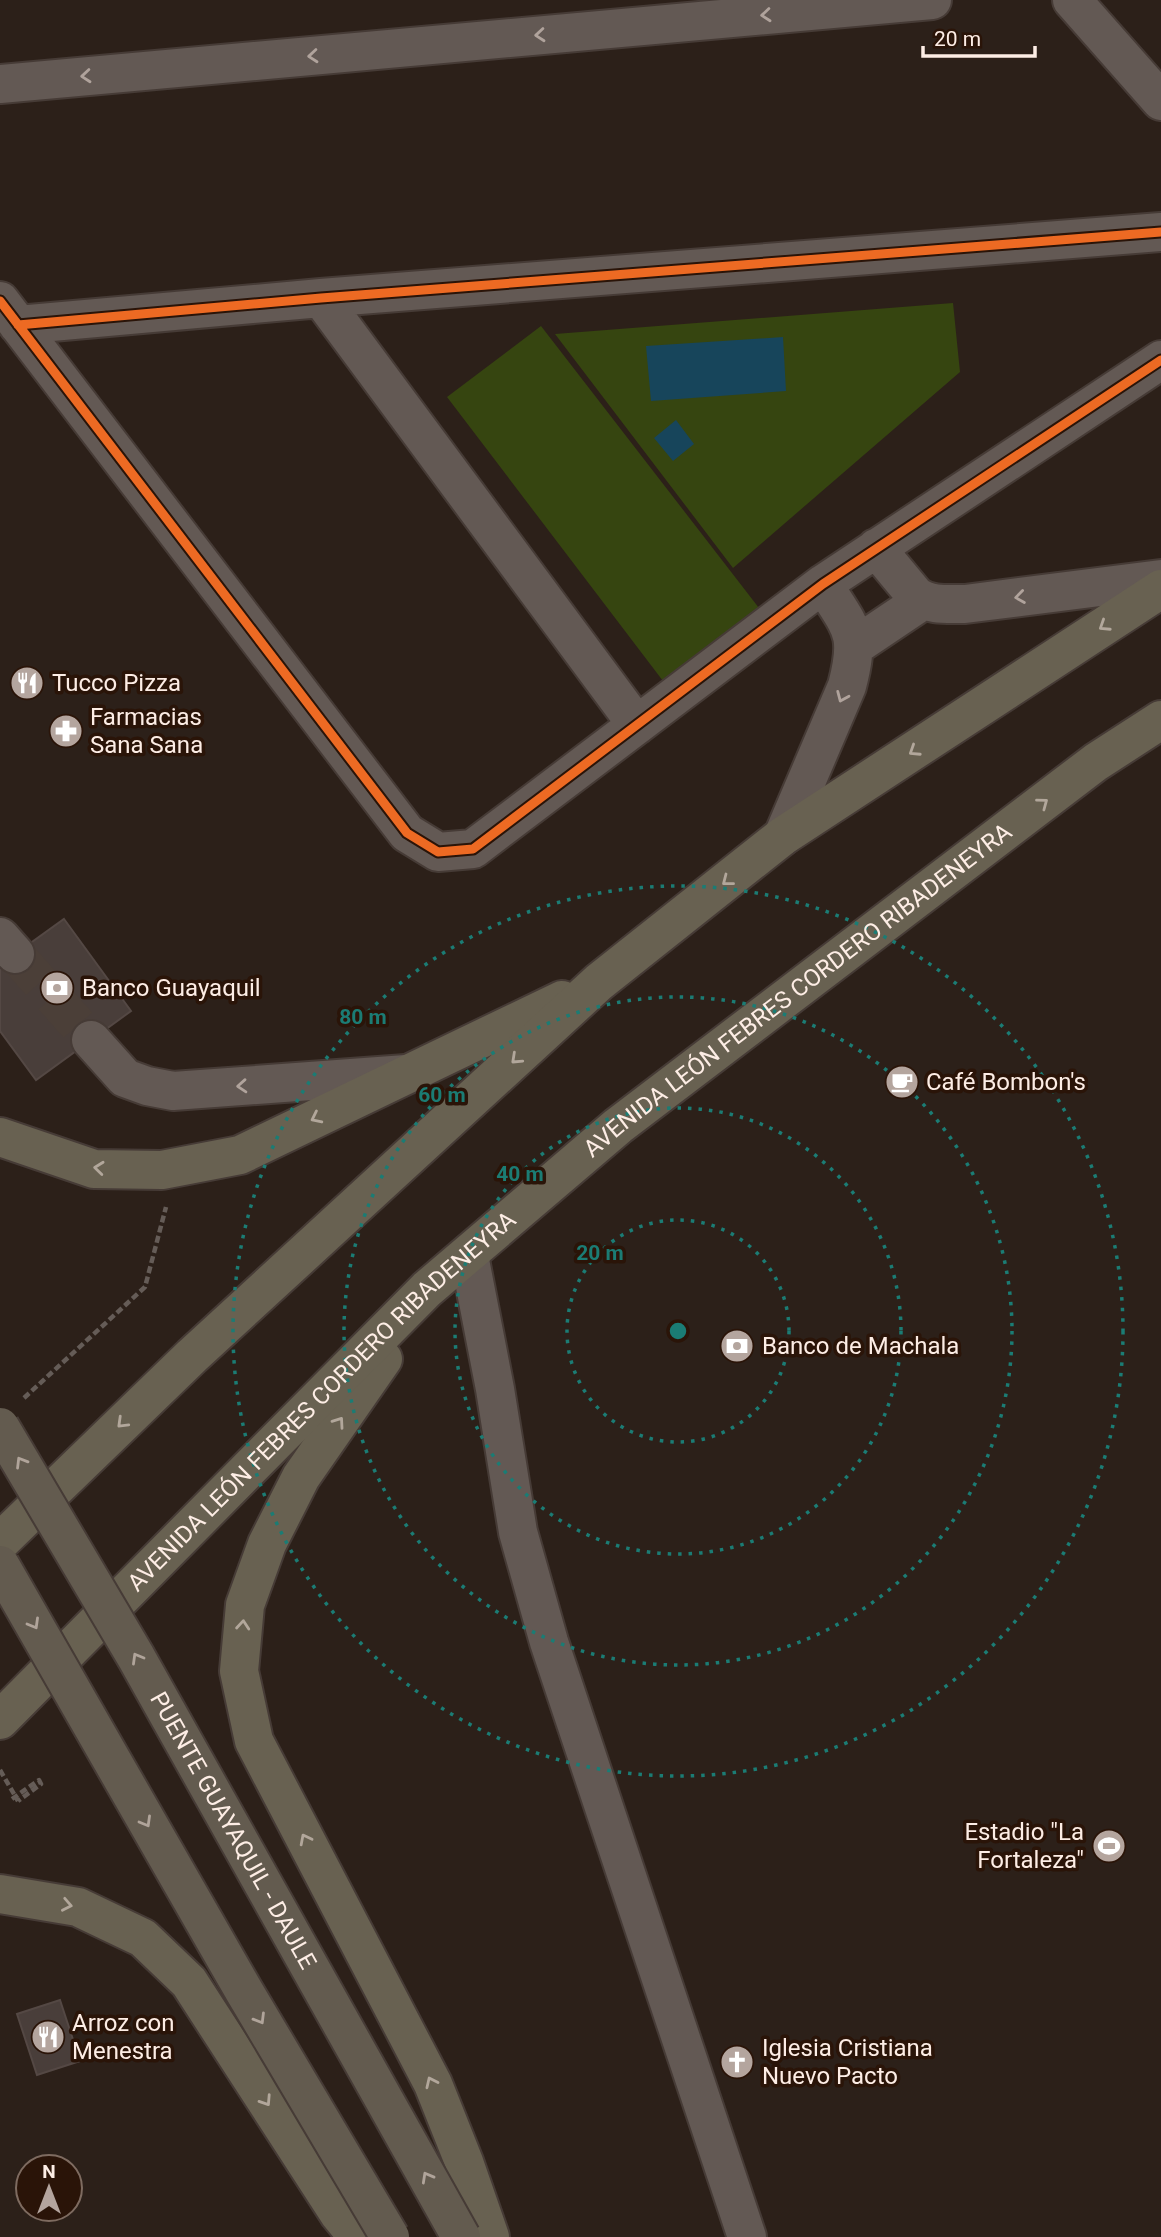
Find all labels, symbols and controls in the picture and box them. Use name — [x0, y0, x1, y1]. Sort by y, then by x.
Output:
one-way arrow — [760, 7, 771, 22]
scale bar — [923, 14, 1035, 58]
text: 20 m — [934, 27, 981, 51]
one-way arrow — [534, 28, 545, 43]
one-way arrow — [307, 48, 318, 63]
one-way arrow — [81, 69, 92, 84]
one-way arrow — [1015, 590, 1026, 605]
one-way arrow — [1099, 618, 1112, 630]
restaurant icon: Tucco Pizza — [8, 664, 46, 702]
place label: Tucco Pizza — [52, 669, 181, 697]
one-way arrow — [836, 690, 850, 702]
place label: Farmacias Sana Sana — [90, 703, 203, 759]
pharmacy icon: Farmacias Sana Sana — [47, 712, 85, 750]
one-way arrow — [908, 742, 921, 755]
one-way arrow — [1035, 798, 1047, 811]
street label: AVENIDA LEÓN FEBRES CORDERO RIBADENEYRA — [578, 817, 1017, 1163]
one-way arrow — [722, 872, 735, 885]
bank icon: Banco Guayaquil — [38, 969, 76, 1007]
place label: Banco Guayaquil — [82, 974, 261, 1002]
text: 80 m — [339, 1005, 387, 1029]
one-way arrow — [511, 1050, 524, 1063]
cafe icon: Café Bombon's — [883, 1063, 921, 1101]
place label: Café Bombon's — [926, 1068, 1086, 1096]
one-way arrow — [236, 1078, 247, 1093]
text: 60 m — [418, 1083, 466, 1107]
one-way arrow — [311, 1110, 323, 1124]
one-way arrow — [93, 1161, 104, 1176]
text: 40 m — [496, 1162, 544, 1186]
street label: AVENIDA LEÓN FEBRES CORDERO RIBADENEYRA — [122, 1205, 522, 1597]
text: 20 m — [576, 1241, 624, 1265]
centre of rings — [666, 1319, 690, 1343]
bank icon: Banco de Machala — [718, 1327, 756, 1365]
place label: Banco de Machala — [762, 1332, 959, 1360]
one-way arrow — [117, 1415, 130, 1428]
one-way arrow — [331, 1417, 343, 1430]
one-way arrow — [16, 1457, 29, 1470]
one-way arrow — [26, 1617, 39, 1630]
one-way arrow — [235, 1620, 250, 1631]
one-way arrow — [132, 1653, 145, 1666]
street label: PUENTE GUAYAQUIL - DAULE — [144, 1687, 322, 1974]
one-way arrow — [138, 1814, 151, 1827]
place label: Estadio "La Fortaleza" — [964, 1818, 1084, 1874]
sports icon: Estadio "La Fortaleza" — [1090, 1827, 1128, 1865]
one-way arrow — [299, 1834, 313, 1846]
one-way arrow — [61, 1897, 73, 1912]
place label: Arroz con Menestra — [72, 2009, 175, 2065]
one-way arrow — [252, 2011, 265, 2024]
restaurant icon: Arroz con Menestra — [29, 2018, 67, 2056]
place label: Iglesia Cristiana Nuevo Pacto — [762, 2034, 933, 2090]
church icon: Iglesia Cristiana Nuevo Pacto — [718, 2043, 756, 2081]
one-way arrow — [425, 2077, 439, 2089]
one-way arrow — [258, 2094, 271, 2107]
north arrow — [14, 2153, 84, 2223]
text: N — [42, 2160, 56, 2183]
one-way arrow — [422, 2172, 435, 2185]

